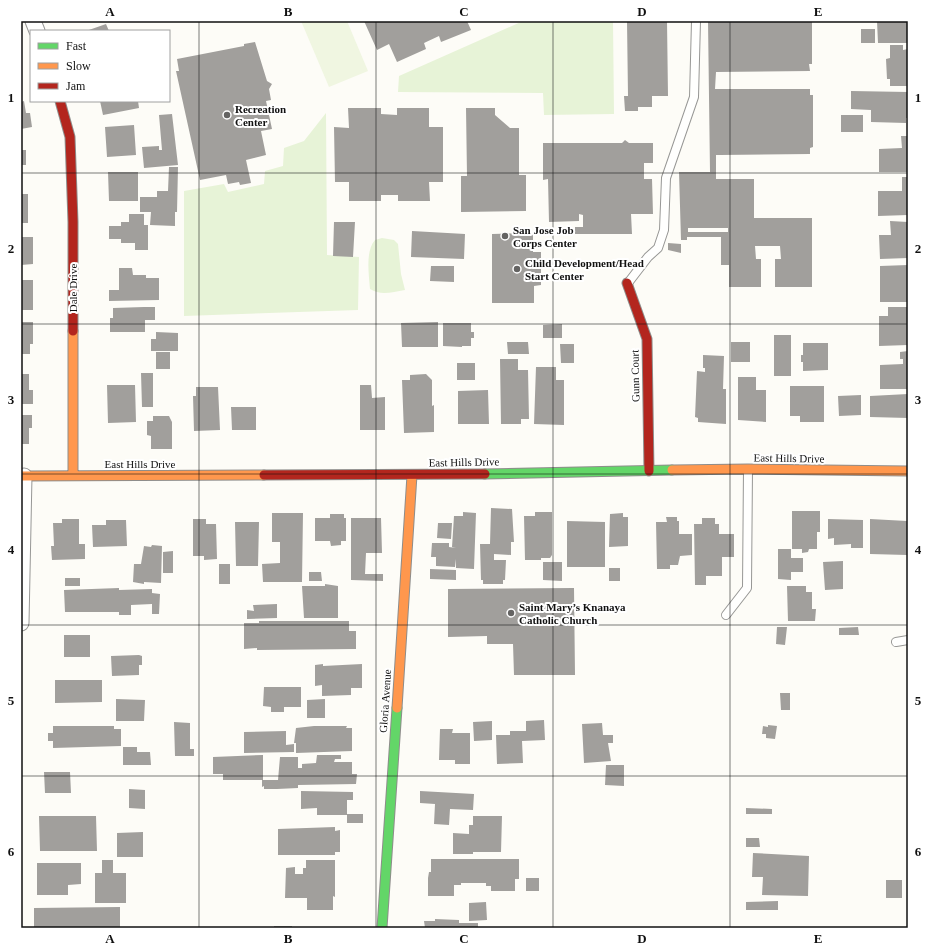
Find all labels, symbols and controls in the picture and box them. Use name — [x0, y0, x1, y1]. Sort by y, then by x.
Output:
text: A — [105, 4, 115, 19]
text: B — [284, 4, 293, 19]
text: C — [459, 4, 469, 19]
text: D — [637, 4, 647, 19]
text: E — [814, 4, 822, 19]
legend — [30, 30, 170, 102]
text: Fast — [66, 39, 87, 53]
text: Slow — [66, 59, 91, 73]
text: Jam — [66, 79, 86, 93]
text: 1 — [8, 90, 14, 105]
text: 1 — [915, 90, 921, 105]
place label: Recreation Center — [235, 103, 286, 128]
marker: Recreation Center — [222, 110, 232, 120]
place label: San Jose Job Corps Center — [513, 224, 577, 249]
marker: San Jose Job Corps Center — [500, 231, 510, 241]
text: 2 — [8, 241, 14, 256]
text: 2 — [915, 241, 921, 256]
place label: Child Development/Head Start Center — [525, 257, 644, 282]
street label: Dale Drive — [67, 264, 79, 312]
marker: Child Development/Head Start Center — [512, 264, 522, 274]
street label: Gunn Court — [629, 350, 641, 402]
text: 3 — [8, 392, 15, 407]
text: 3 — [915, 392, 922, 407]
street label: East Hills Drive — [753, 451, 825, 465]
street label: East Hills Drive — [428, 455, 500, 469]
street label: East Hills Drive — [105, 458, 176, 470]
text: 4 — [8, 542, 15, 557]
text: 4 — [915, 542, 922, 557]
place label: Saint Mary’s Knanaya Catholic Church — [519, 601, 626, 626]
marker: Saint Mary’s Knanaya Catholic Church — [506, 608, 516, 618]
street label: Gloria Avenue — [377, 669, 393, 733]
text: 5 — [8, 693, 15, 708]
text: 5 — [915, 693, 922, 708]
text: 6 — [8, 844, 15, 859]
text: 6 — [915, 844, 922, 859]
text: A — [105, 931, 115, 946]
text: B — [284, 931, 293, 946]
text: C — [459, 931, 469, 946]
text: D — [637, 931, 647, 946]
text: E — [814, 931, 822, 946]

